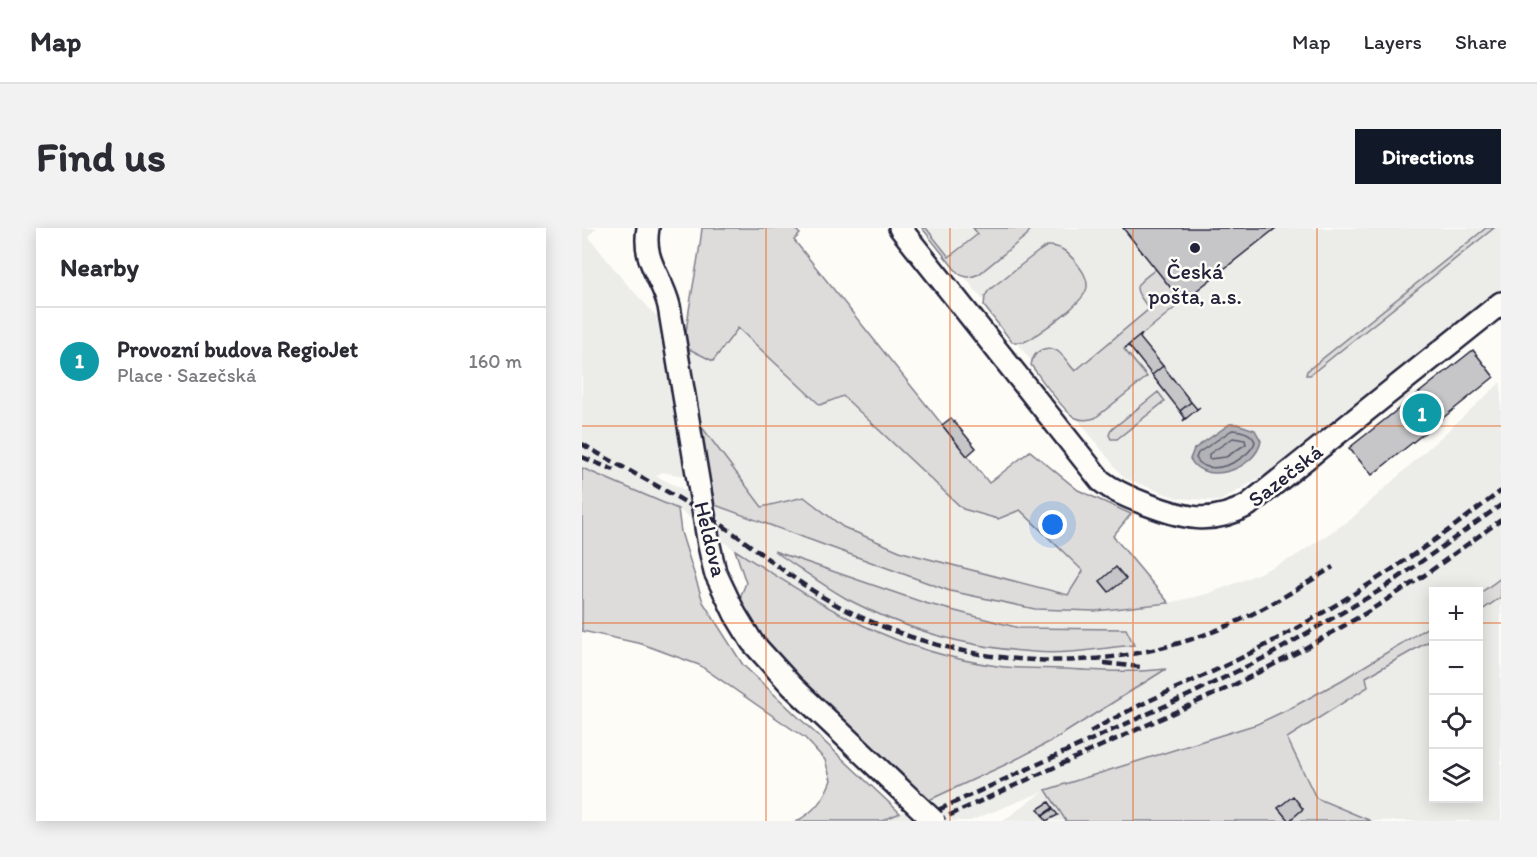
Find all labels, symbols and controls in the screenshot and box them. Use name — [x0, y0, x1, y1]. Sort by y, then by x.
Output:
text: Map — [30, 24, 81, 58]
text: Map — [1292, 29, 1331, 54]
text: Layers — [1364, 29, 1422, 54]
text: Share — [1455, 29, 1507, 54]
button: Directions — [1355, 129, 1501, 184]
text: Find us — [36, 131, 166, 182]
marker: Česká pošta, a.s. — [1188, 241, 1202, 255]
text: Nearby — [60, 251, 139, 283]
place label: Česká pošta, a.s. — [1148, 258, 1242, 310]
text: Provozní budova RegioJet — [117, 336, 358, 363]
text: 1 — [75, 349, 84, 373]
text: 160 m — [469, 349, 522, 373]
text: Place · Sazečská — [117, 363, 256, 387]
pin: 1 — [1402, 390, 1442, 435]
street label: Sazečská — [1243, 438, 1328, 513]
street label: Heldova — [688, 499, 733, 580]
your location — [1038, 510, 1067, 539]
map controls — [1429, 587, 1483, 803]
button: + — [1429, 587, 1483, 641]
button: − — [1429, 641, 1483, 695]
button: locate — [1429, 695, 1483, 749]
button: layers — [1429, 749, 1483, 803]

